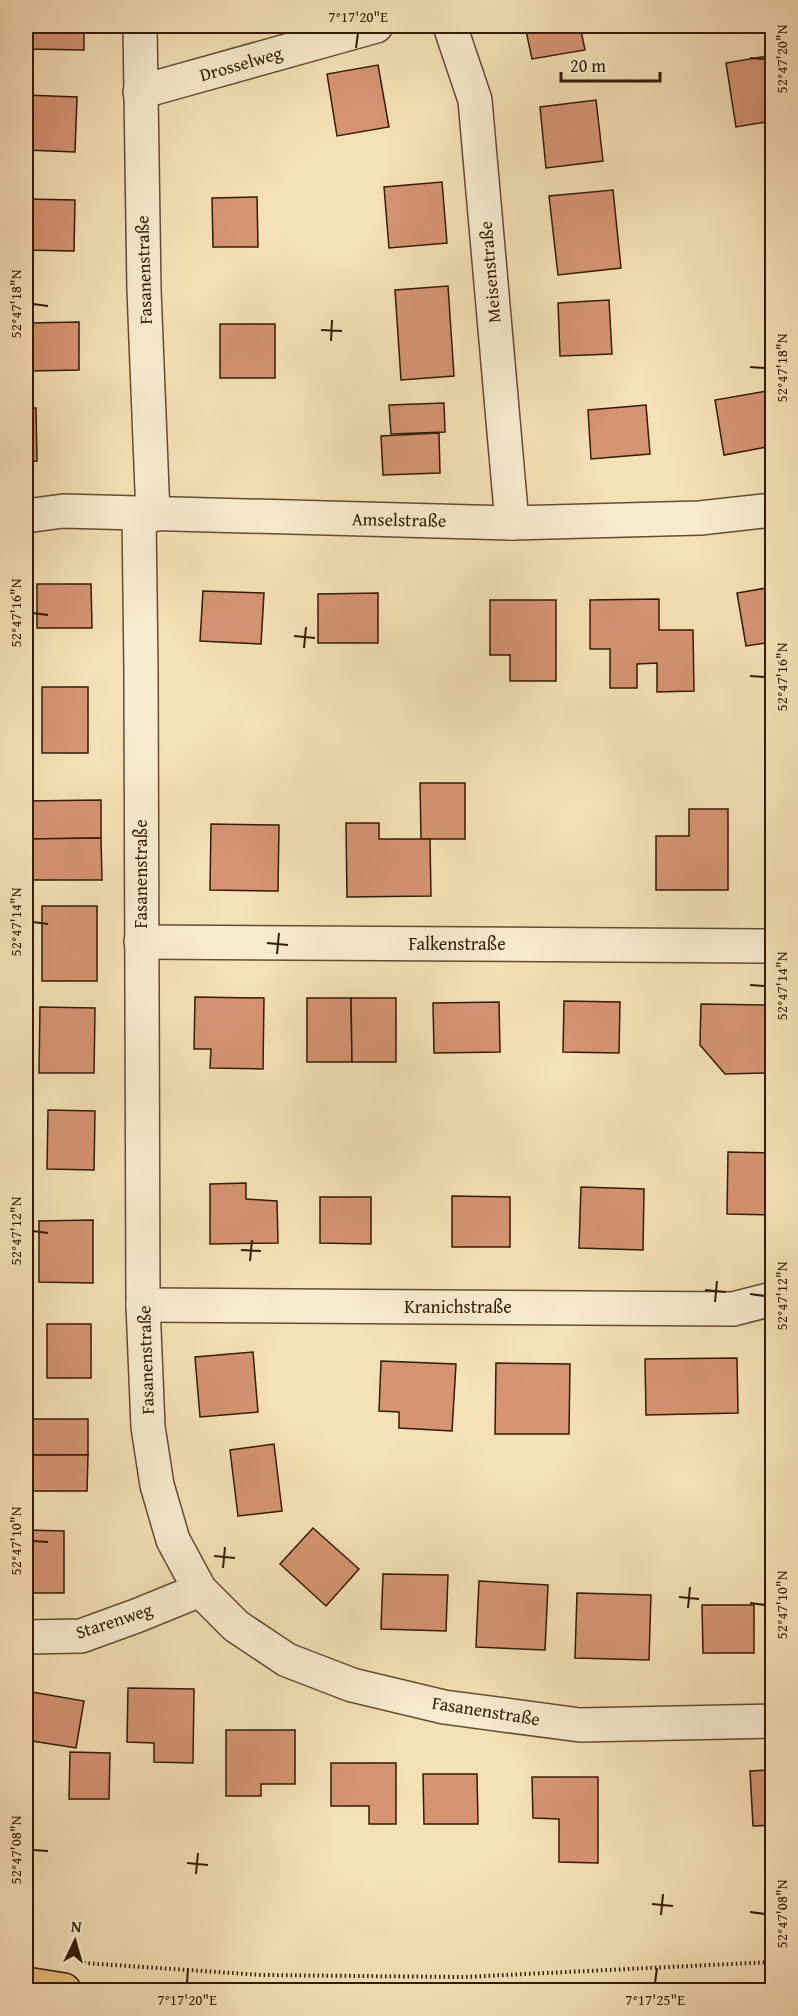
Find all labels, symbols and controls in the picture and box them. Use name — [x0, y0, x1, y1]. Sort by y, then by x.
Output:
text: 7°17'20"E — [328, 6, 388, 27]
text: 52°47'20"N — [771, 24, 792, 93]
street label: Drosselweg — [196, 39, 285, 88]
scale bar — [561, 45, 660, 83]
text: 20 m — [570, 52, 606, 79]
street label: Fasanenstraße — [128, 215, 159, 325]
street label: Meisenstraße — [472, 220, 507, 324]
text: 52°47'18"N — [5, 269, 26, 338]
text: 52°47'18"N — [771, 333, 792, 402]
street label: Amselstraße — [352, 505, 447, 534]
text: 52°47'16"N — [5, 578, 26, 647]
text: 52°47'16"N — [771, 642, 792, 711]
street label: Fasanenstraße — [127, 819, 154, 929]
text: 52°47'14"N — [5, 887, 26, 956]
street label: Falkenstraße — [408, 930, 506, 957]
text: 52°47'14"N — [771, 951, 792, 1020]
text: 52°47'12"N — [5, 1196, 26, 1265]
text: 52°47'12"N — [771, 1261, 792, 1330]
street label: Kranichstraße — [404, 1293, 512, 1320]
street label: Fasanenstraße — [130, 1305, 161, 1415]
text: 52°47'10"N — [5, 1506, 26, 1575]
text: 52°47'10"N — [771, 1570, 792, 1639]
street label: Starenweg — [72, 1595, 156, 1646]
street label: Fasanenstraße — [430, 1689, 542, 1732]
text: 52°47'08"N — [5, 1815, 26, 1884]
text: 52°47'08"N — [771, 1879, 792, 1948]
north arrow — [45, 1911, 105, 1971]
text: N — [70, 1914, 83, 1939]
text: 7°17'20"E — [157, 1989, 217, 2010]
text: 7°17'25"E — [625, 1989, 685, 2010]

